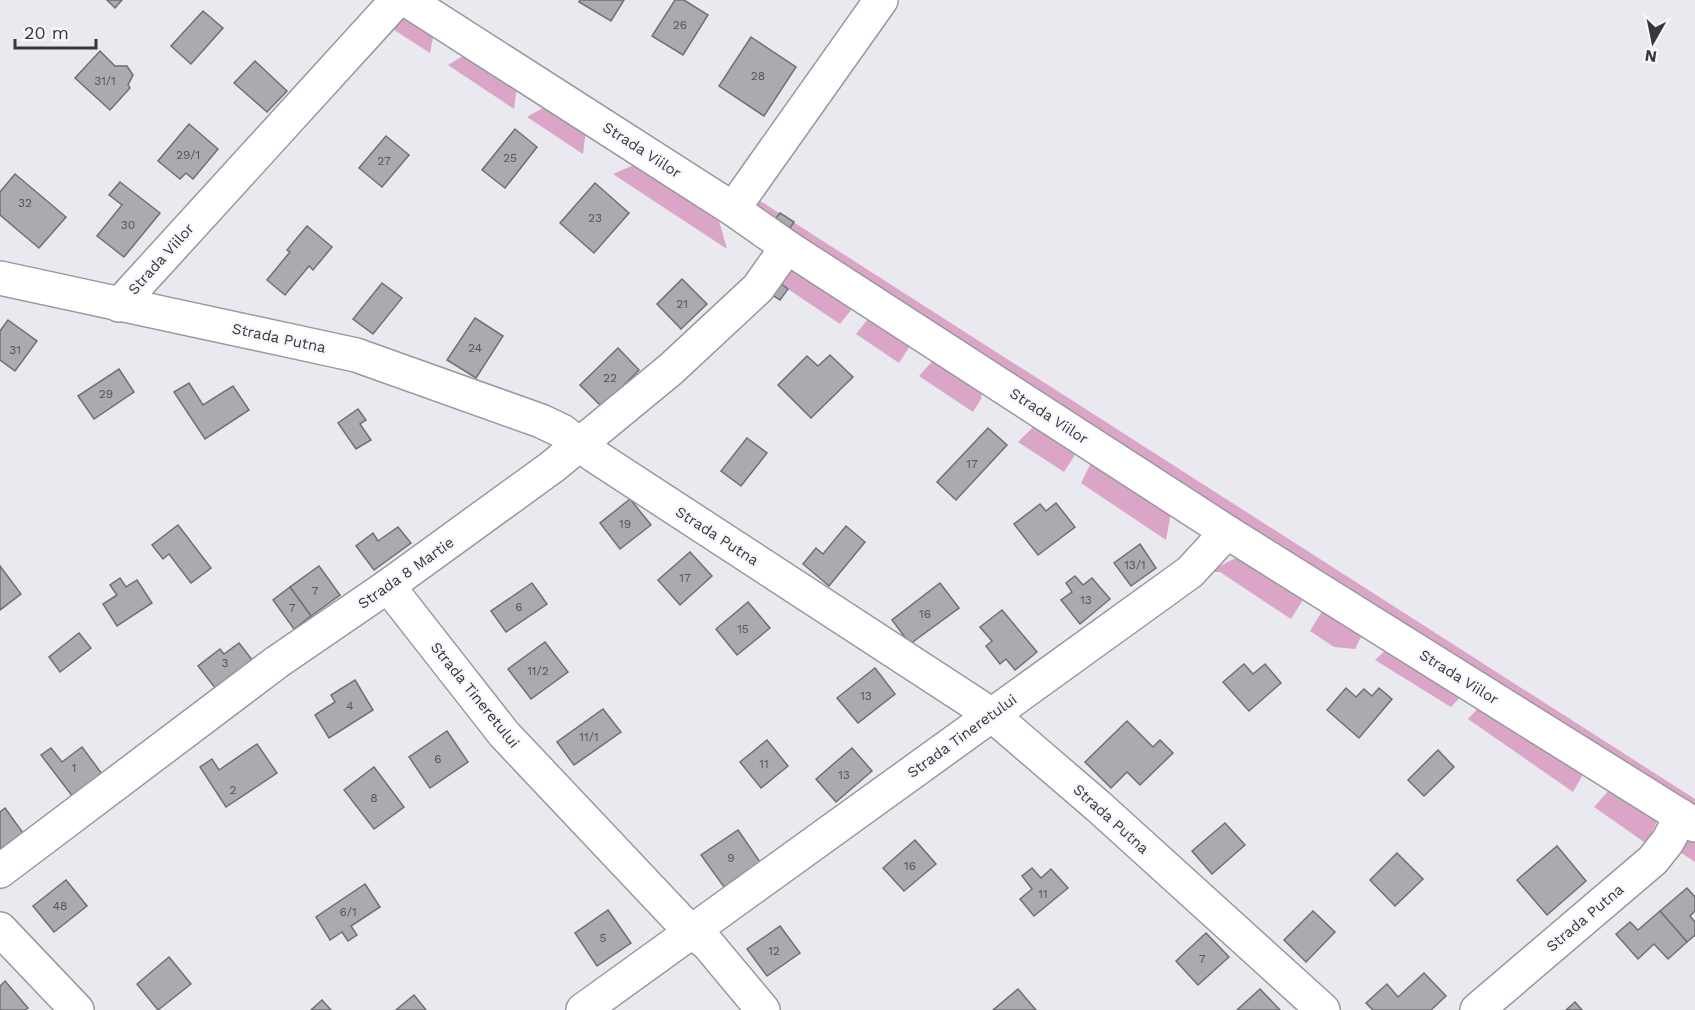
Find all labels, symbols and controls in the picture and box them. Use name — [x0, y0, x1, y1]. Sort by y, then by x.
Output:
scale bar — [15, 12, 96, 50]
north arrow — [1623, 12, 1683, 72]
house number: 26 — [673, 18, 687, 32]
text: 20 m — [24, 22, 69, 43]
text: N — [1643, 46, 1658, 67]
house number: 28 — [751, 69, 765, 83]
house number: 31/1 — [94, 74, 116, 88]
street label: Strada Viilor — [599, 118, 685, 182]
house number: 29/1 — [176, 148, 200, 162]
house number: 25 — [503, 151, 517, 165]
house number: 27 — [377, 154, 391, 168]
house number: 32 — [18, 196, 32, 210]
house number: 23 — [588, 211, 602, 225]
house number: 30 — [121, 218, 135, 232]
street label: Strada Viilor — [124, 220, 198, 298]
house number: 21 — [676, 297, 688, 311]
street label: Strada Putna — [230, 319, 328, 357]
house number: 24 — [468, 341, 482, 355]
house number: 31 — [9, 343, 21, 357]
house number: 22 — [603, 371, 617, 385]
street label: Strada Viilor — [1006, 384, 1092, 448]
house number: 29 — [99, 387, 113, 401]
house number: 17 — [966, 457, 978, 471]
street label: Strada Putna — [672, 502, 762, 570]
house number: 19 — [619, 517, 631, 531]
street label: Strada 8 Martie — [354, 533, 458, 613]
house number: 13/1 — [1124, 558, 1146, 572]
house number: 17 — [679, 571, 691, 585]
house number: 7 — [312, 584, 319, 598]
house number: 13 — [1080, 593, 1092, 607]
house number: 6 — [515, 600, 523, 614]
house number: 7 — [289, 601, 296, 615]
house number: 16 — [919, 607, 931, 621]
house number: 15 — [737, 622, 749, 636]
street label: Strada Tineretului — [427, 638, 523, 752]
street label: Strada Viilor — [1416, 646, 1502, 708]
house number: 3 — [222, 656, 229, 670]
house number: 11/2 — [527, 664, 549, 678]
house number: 13 — [860, 689, 872, 703]
street label: Strada Tineretului — [904, 690, 1020, 782]
house number: 4 — [346, 699, 354, 713]
house number: 11/1 — [579, 730, 599, 744]
house number: 6 — [434, 752, 442, 766]
house number: 11 — [759, 757, 769, 771]
house number: 1 — [72, 761, 76, 775]
house number: 13 — [838, 768, 850, 782]
street label: Strada Putna — [1070, 780, 1153, 858]
house number: 2 — [230, 783, 237, 797]
house number: 8 — [370, 791, 378, 805]
house number: 9 — [727, 851, 735, 865]
house number: 16 — [904, 859, 916, 873]
street label: Strada Putna — [1543, 880, 1628, 956]
house number: 11 — [1038, 887, 1048, 901]
house number: 48 — [53, 899, 67, 913]
house number: 6/1 — [339, 905, 357, 919]
house number: 5 — [600, 931, 607, 945]
house number: 12 — [768, 944, 780, 958]
house number: 7 — [1199, 952, 1206, 966]

